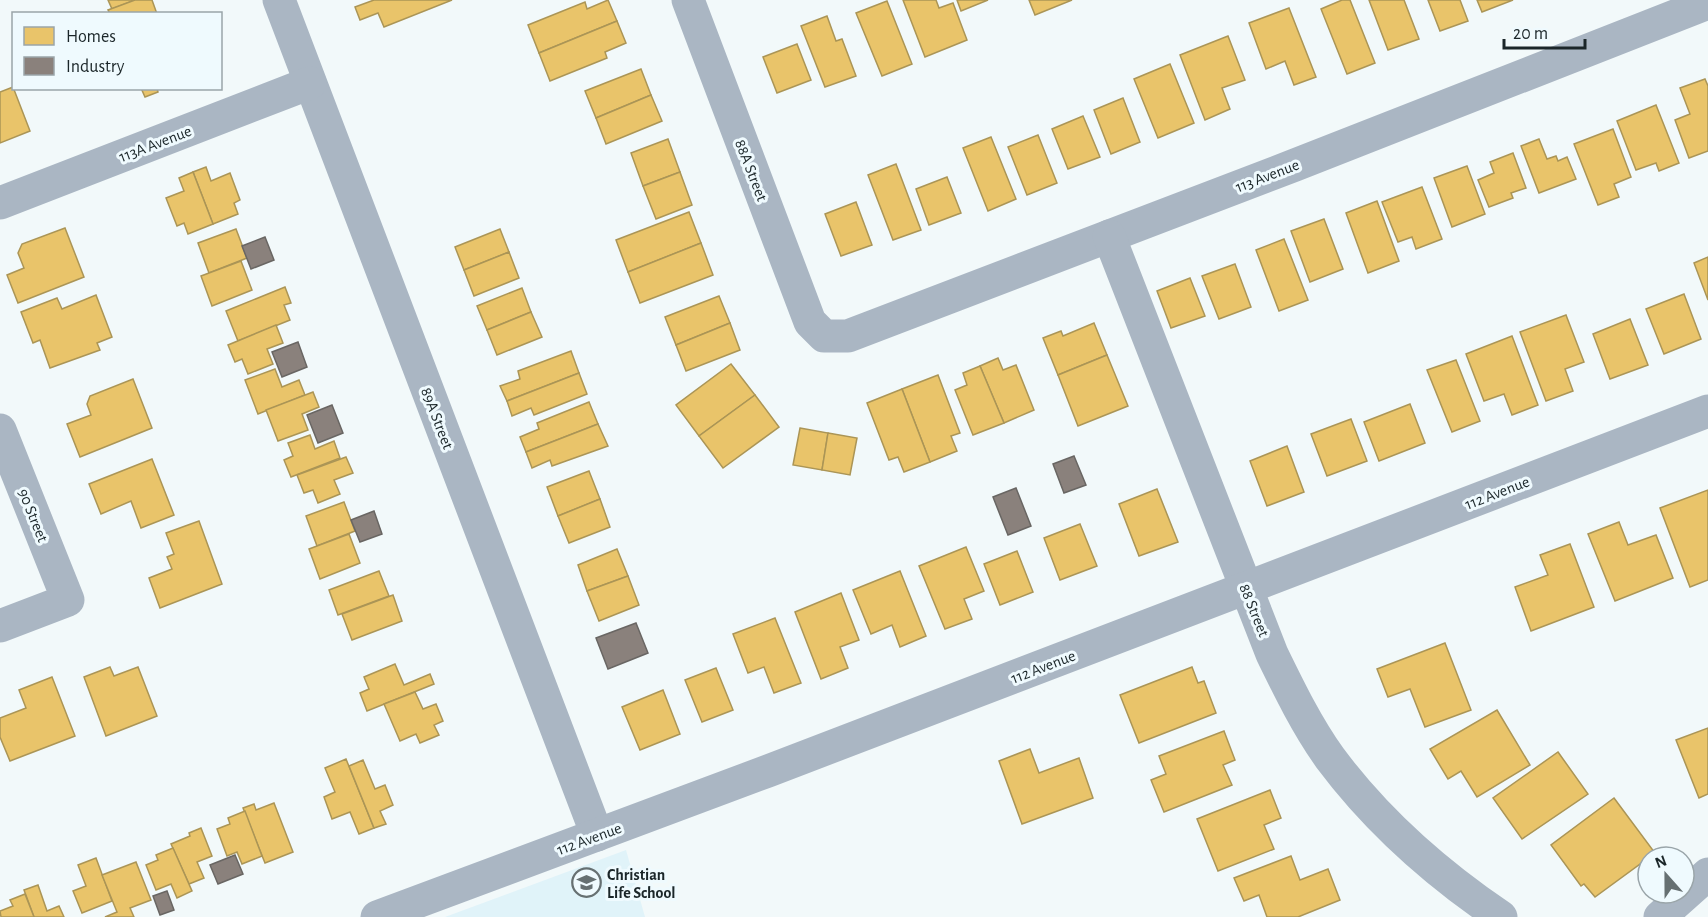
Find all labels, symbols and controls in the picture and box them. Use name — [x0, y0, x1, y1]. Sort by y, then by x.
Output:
legend — [12, 12, 222, 90]
scale bar — [1504, 12, 1585, 50]
text: 20 m — [1513, 25, 1548, 43]
text: Homes — [66, 28, 116, 46]
text: Industry — [66, 58, 125, 76]
street label: 113A Avenue — [117, 123, 194, 165]
street label: 88A Street — [732, 137, 770, 203]
street label: 113 Avenue — [1233, 156, 1301, 195]
street label: 89A Street — [418, 385, 456, 451]
street label: 112 Avenue — [1463, 473, 1532, 513]
street label: 90 Street — [15, 486, 51, 544]
street label: 88 Street — [1236, 582, 1272, 639]
street label: 112 Avenue — [1009, 647, 1078, 687]
street label: 112 Avenue — [555, 820, 624, 858]
north arrow — [1636, 845, 1696, 905]
text: N — [1653, 852, 1669, 871]
school or university icon: Christian Life School — [570, 867, 602, 899]
place label: Christian Life School — [607, 867, 676, 901]

